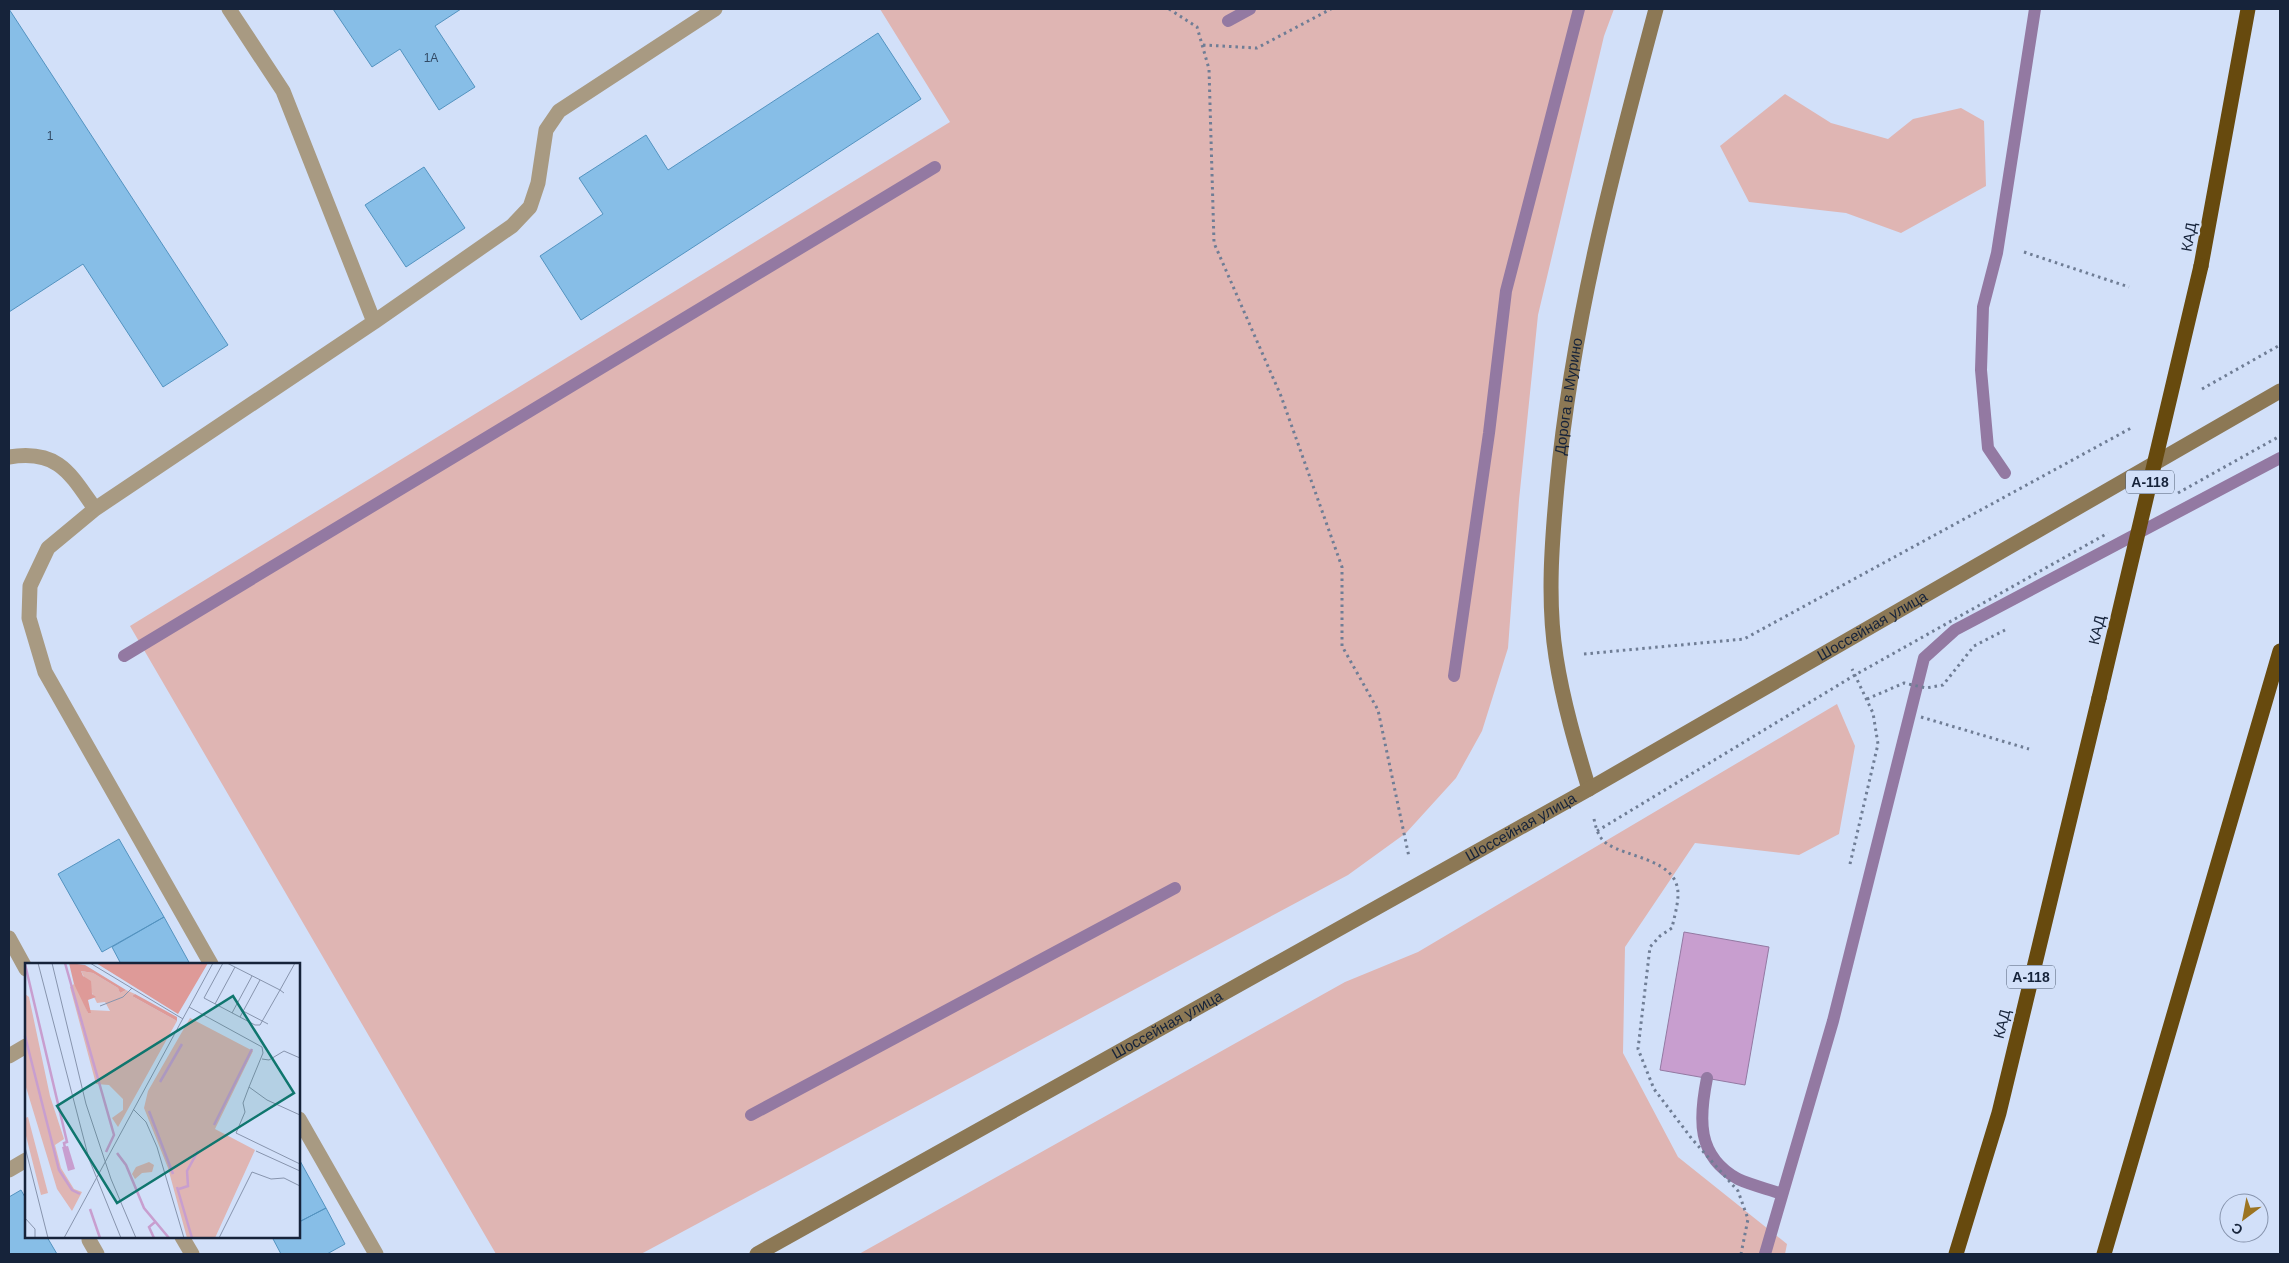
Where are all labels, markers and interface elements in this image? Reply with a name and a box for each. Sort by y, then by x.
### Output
house number: 1А [424,51,438,65]
house number: 1 [47,129,54,143]
street label: КАД [2178,221,2199,253]
street label: Дорога в Мурино [1551,336,1585,456]
road number: А-118 [2126,471,2174,494]
street label: Шоссейная улица [1814,587,1931,664]
street label: КАД [2085,614,2108,646]
street label: Шоссейная улица [1462,789,1579,864]
inset map [25,963,300,1238]
road number: А-118 [2007,966,2055,989]
street label: Шоссейная улица [1109,986,1226,1062]
street label: КАД [1990,1008,2013,1040]
north arrow [2219,1193,2269,1243]
text: С [2229,1220,2246,1238]

